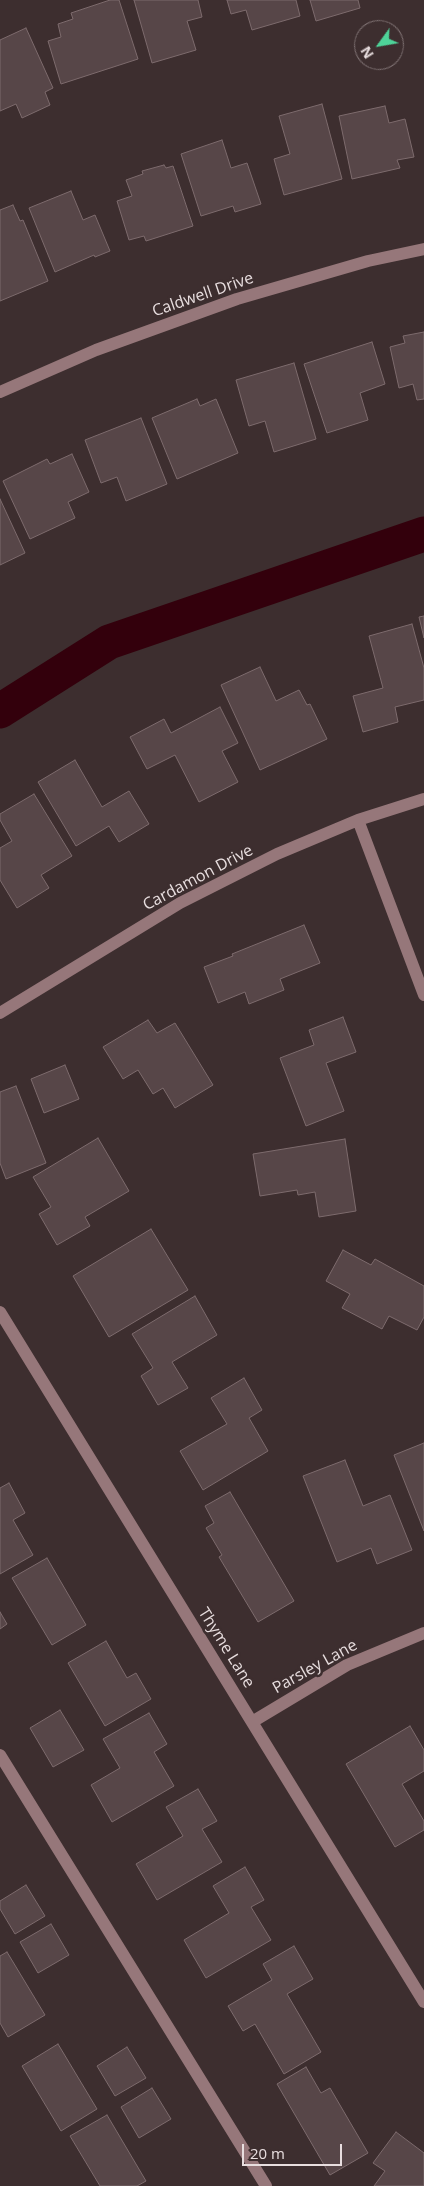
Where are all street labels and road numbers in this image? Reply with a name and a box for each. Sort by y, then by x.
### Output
street label: Caldwell Drive [150,269,256,321]
street label: Cardamon Drive [140,841,256,915]
street label: Thyme Lane [194,1604,258,1692]
street label: Parsley Lane [269,1636,361,1698]

